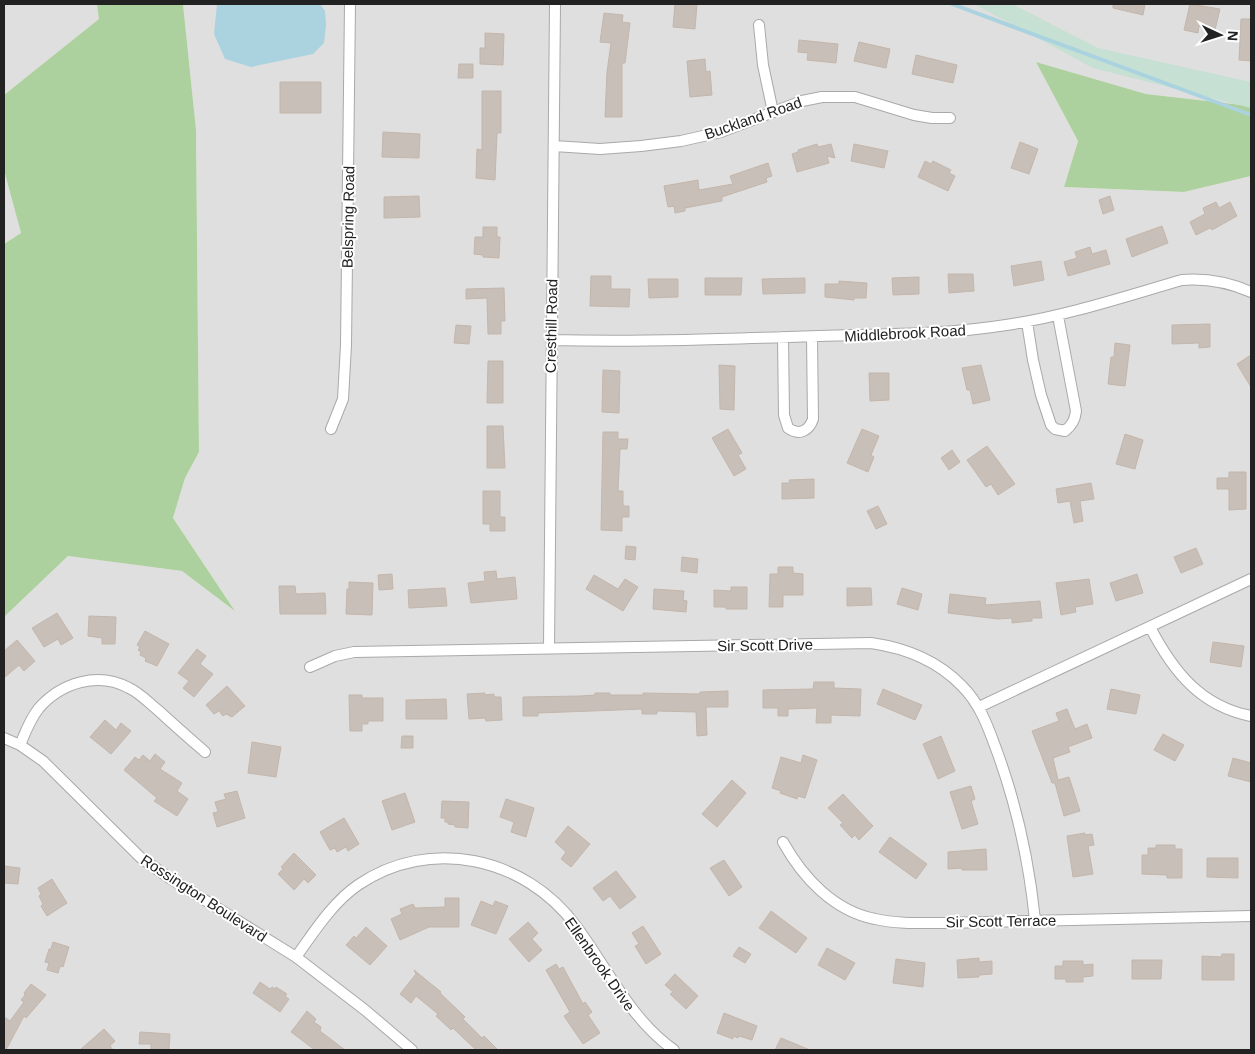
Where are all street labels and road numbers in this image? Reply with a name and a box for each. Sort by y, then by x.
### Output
street label: Buckland Road [702,93,804,143]
street label: Belspring Road [339,166,357,268]
street label: Cresthill Road [542,279,560,373]
street label: Middlebrook Road [844,321,966,345]
street label: Sir Scott Drive [717,636,813,654]
street label: Rossington Boulevard [138,851,270,945]
street label: Sir Scott Terrace [946,912,1056,930]
street label: Ellenbrook Drive [561,914,639,1014]

